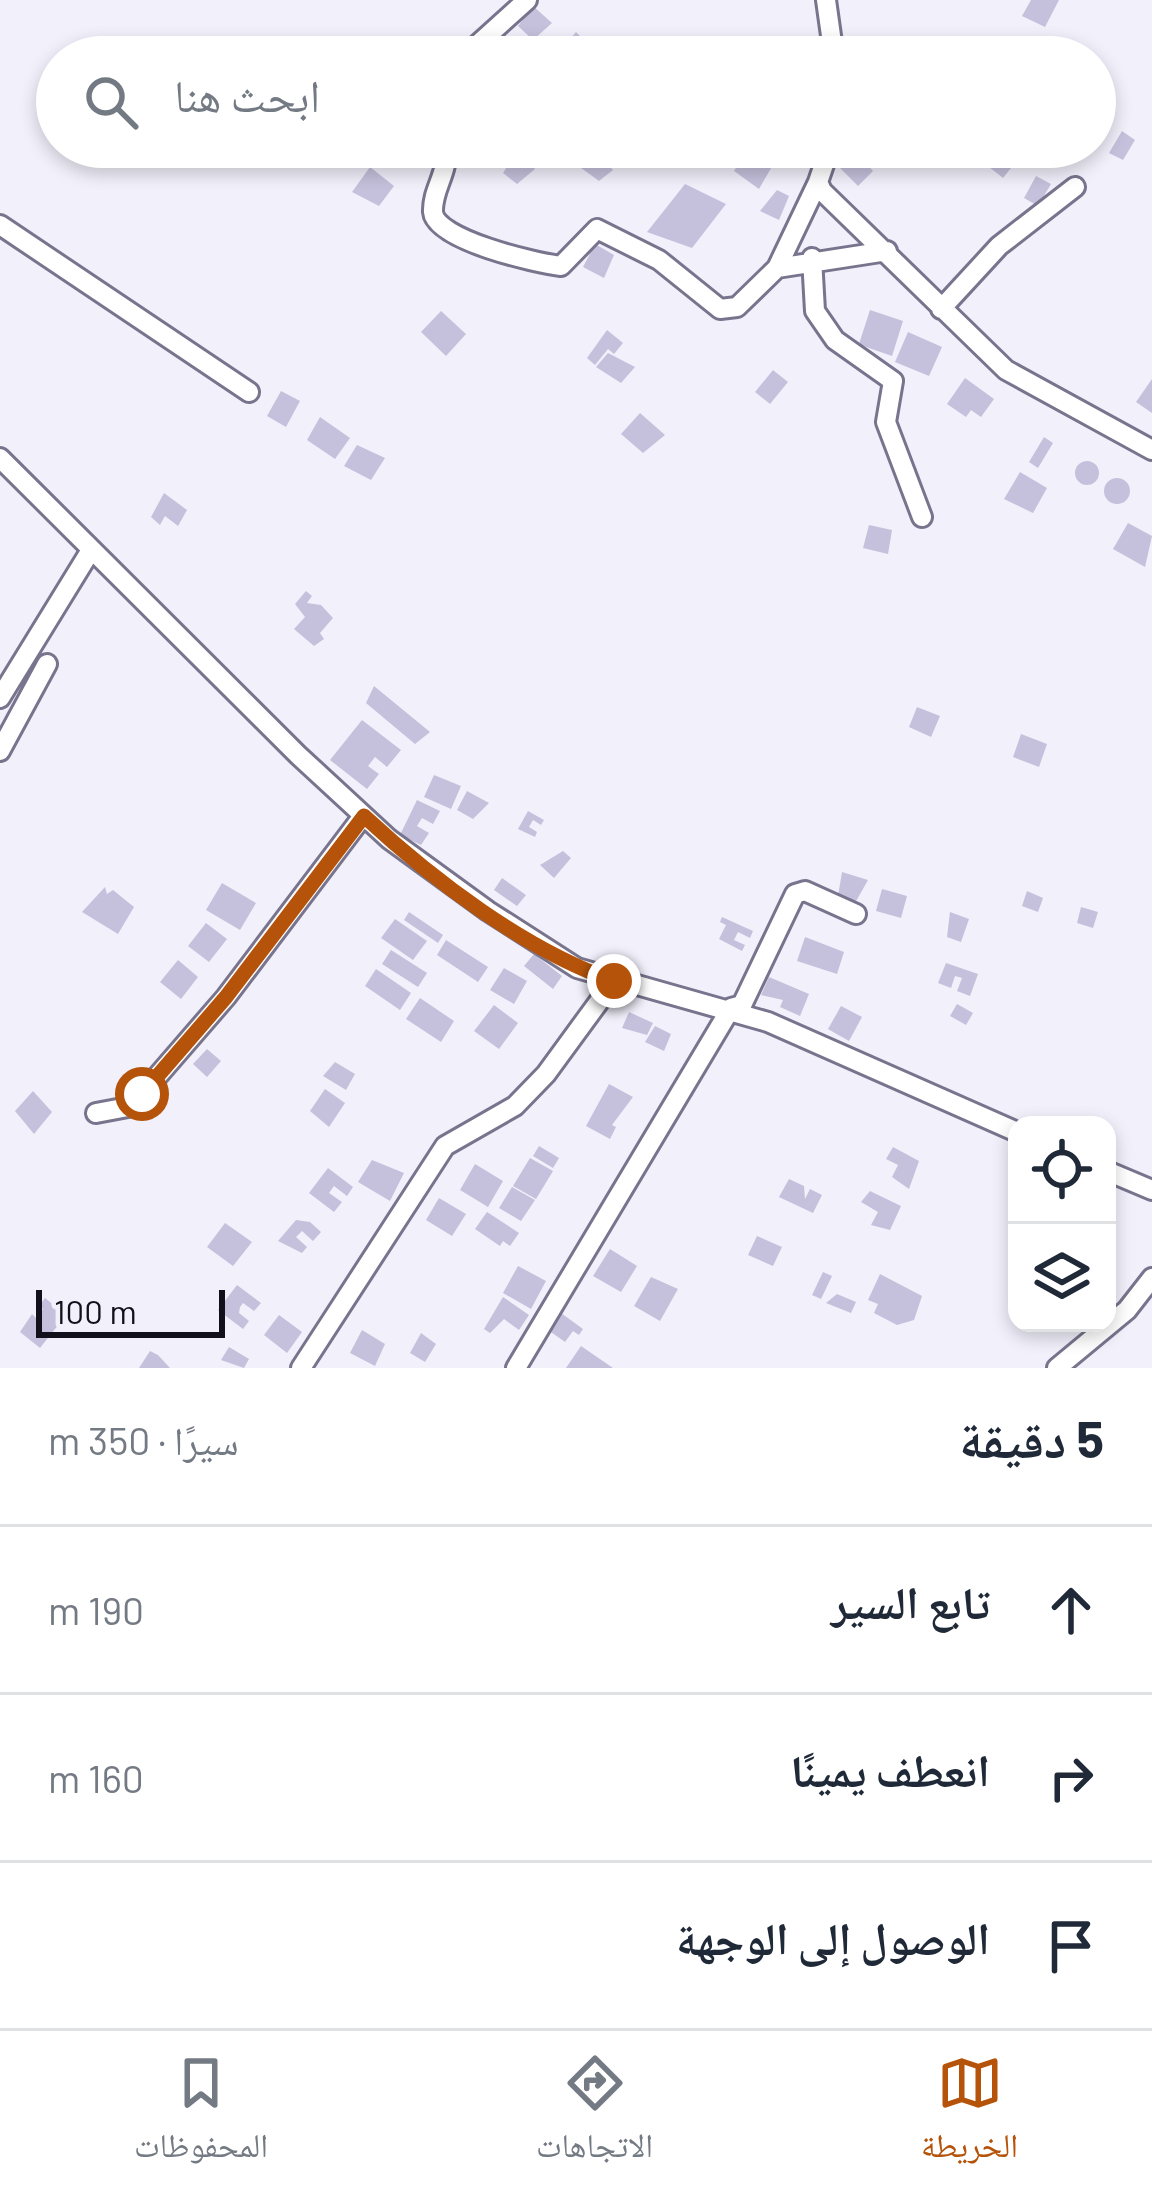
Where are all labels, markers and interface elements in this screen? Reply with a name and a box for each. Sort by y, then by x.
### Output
search box [36,36,1116,168]
text: ابحث هنا [174,67,320,121]
icon: search [78,69,144,135]
route end [587,954,641,1008]
route start [115,1067,169,1121]
map controls [1008,1116,1116,1332]
button: locate [1008,1116,1116,1224]
button: layers [1008,1224,1116,1332]
scale bar [36,1284,225,1337]
text: 100 m [54,1291,137,1331]
text: 5 دقيقة [959,1407,1104,1468]
text: سيرًا · 350 m [48,1416,239,1463]
text: تابع السير [831,1574,990,1628]
icon: ahead [1038,1577,1104,1643]
text: 190 m [48,1586,144,1633]
text: انعطف يمينًا [790,1742,990,1796]
icon: right [1038,1745,1104,1811]
text: 160 m [48,1754,144,1801]
text: الوصول إلى الوجهة [676,1910,990,1964]
icon: arrive [1038,1913,1104,1979]
tab: المحفوظات [134,2050,268,2178]
tab: الاتجاهات [536,2050,653,2178]
tab: الخريطة [921,2050,1018,2178]

